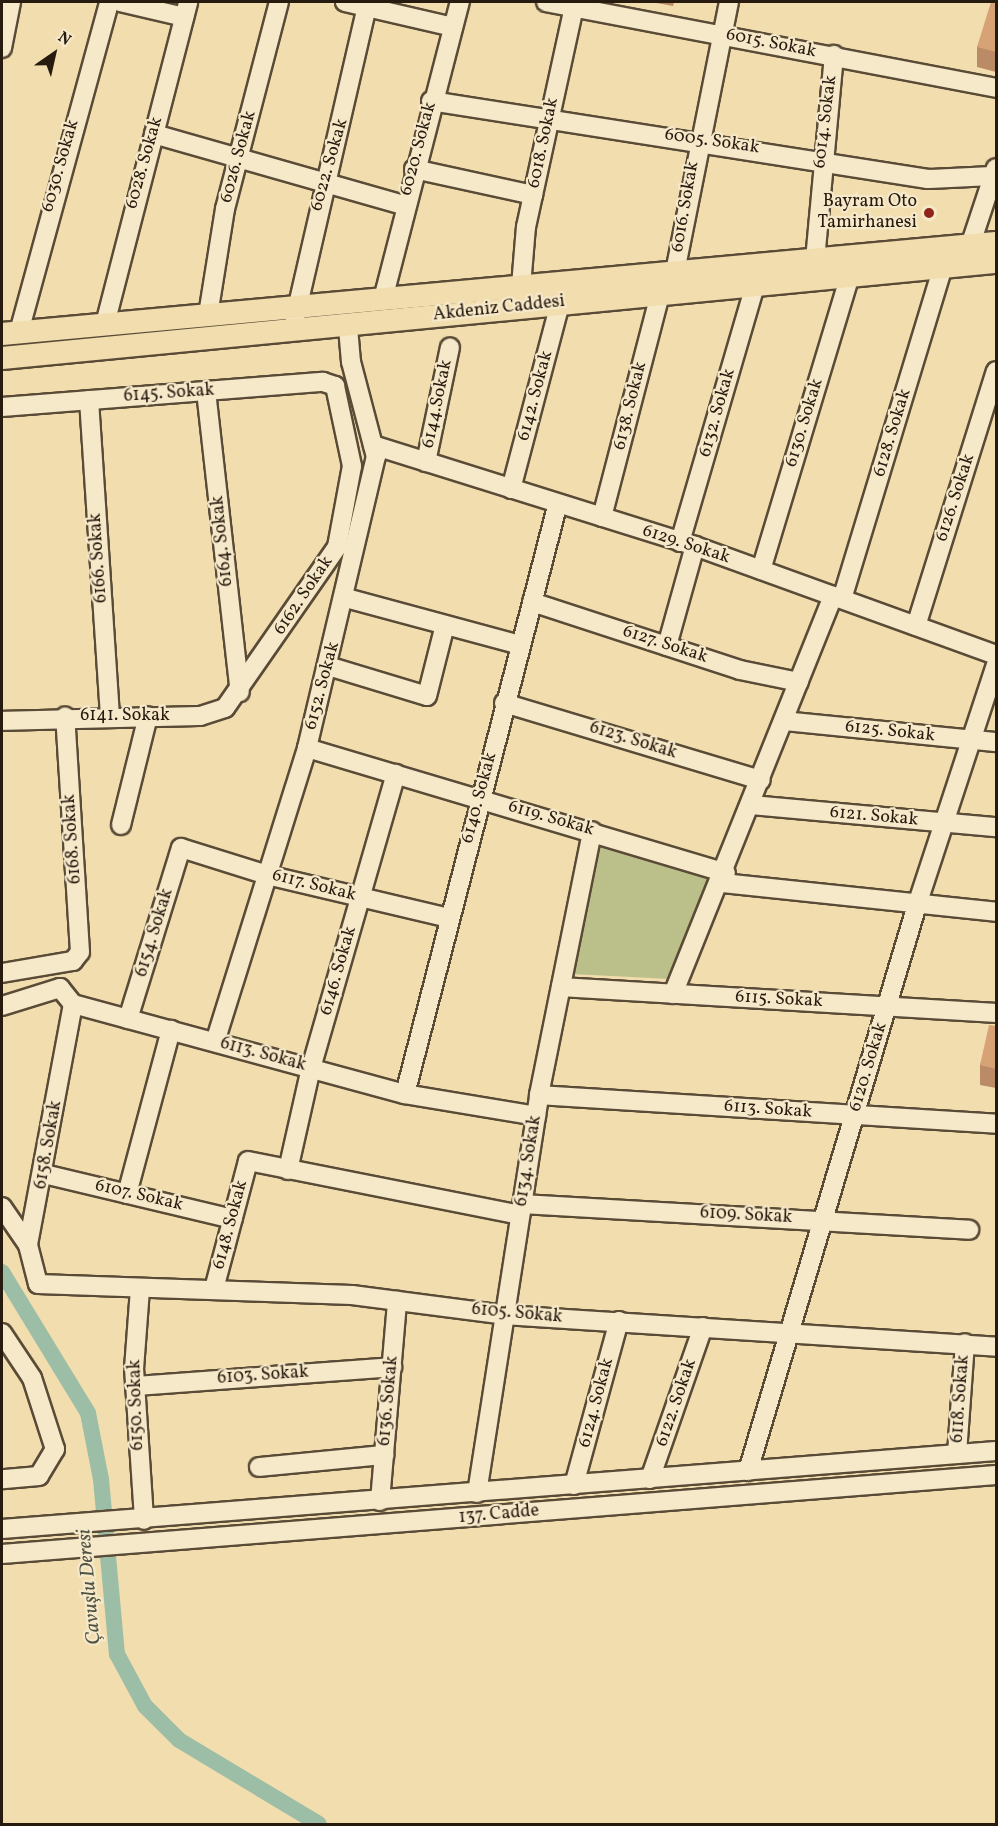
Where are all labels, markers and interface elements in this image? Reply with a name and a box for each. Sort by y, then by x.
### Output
north arrow [24,24,84,84]
street label: 6015. Sokak [724,25,818,63]
text: N [53,27,75,51]
street label: 6014. Sokak [810,74,842,170]
street label: 6018. Sokak [524,96,564,190]
street label: 6020. Sokak [396,100,442,198]
street label: 6026. Sokak [216,109,262,205]
street label: 6028. Sokak [122,115,168,211]
street label: 6022. Sokak [307,116,353,214]
street label: 6030. Sokak [38,117,84,215]
street label: 6005. Sokak [663,125,761,159]
street label: 6016. Sokak [667,160,705,254]
place label: Bayram Oto Tamirhanesi [818,192,917,234]
marker: Bayram Oto Tamirhanesi [922,206,936,220]
street label: Akdeniz Caddesi [432,291,566,327]
street label: 6142. Sokak [514,349,558,443]
street label: 6144.Sokak [418,358,458,450]
street label: 6138. Sokak [610,360,652,452]
street label: 6132. Sokak [695,366,741,460]
street label: 6130. Sokak [781,376,829,470]
street label: 6145. Sokak [123,380,215,408]
street label: 6128. Sokak [869,386,917,480]
street label: 6126. Sokak [932,452,980,544]
street label: 6164. Sokak [207,495,239,587]
street label: 6166. Sokak [85,512,113,604]
street label: 6129. Sokak [640,521,732,569]
street label: 6162. Sokak [270,552,338,640]
street label: 6127. Sokak [620,621,710,669]
street label: 6152. Sokak [301,640,345,732]
street label: 6141. Sokak [80,705,170,727]
street label: 6123. Sokak [587,717,679,765]
street label: 6125. Sokak [844,717,936,747]
street label: 6140. Sokak [458,750,502,846]
street label: 6168. Sokak [59,793,87,885]
street label: 6119. Sokak [506,796,596,842]
street label: 6121. Sokak [829,802,919,832]
street label: 6117. Sokak [270,865,358,907]
street label: 6154. Sokak [131,886,179,980]
street label: 6146. Sokak [316,924,362,1018]
street label: 6115. Sokak [735,987,823,1013]
street label: 6120. Sokak [845,1020,893,1114]
street label: 6113. Sokak [218,1033,308,1077]
street label: 6113. Sokak [723,1096,813,1124]
street label: 6158. Sokak [31,1099,67,1191]
street label: 6134. Sokak [511,1114,547,1208]
street label: 6107. Sokak [93,1175,185,1217]
street label: 6148. Sokak [209,1178,253,1272]
street label: 6109. Sokak [699,1203,793,1229]
street label: 6105. Sokak [471,1299,563,1329]
street label: 6118. Sokak [947,1354,975,1444]
street label: 6136. Sokak [374,1355,404,1447]
street label: 6124. Sokak [575,1356,619,1450]
street label: 6122. Sokak [652,1356,702,1450]
street label: 6150. Sokak [125,1359,149,1451]
street label: 6103. Sokak [217,1362,309,1390]
street label: 137. Cadde [458,1501,540,1529]
water label: Çavuşlu Deresi [73,1528,107,1646]

